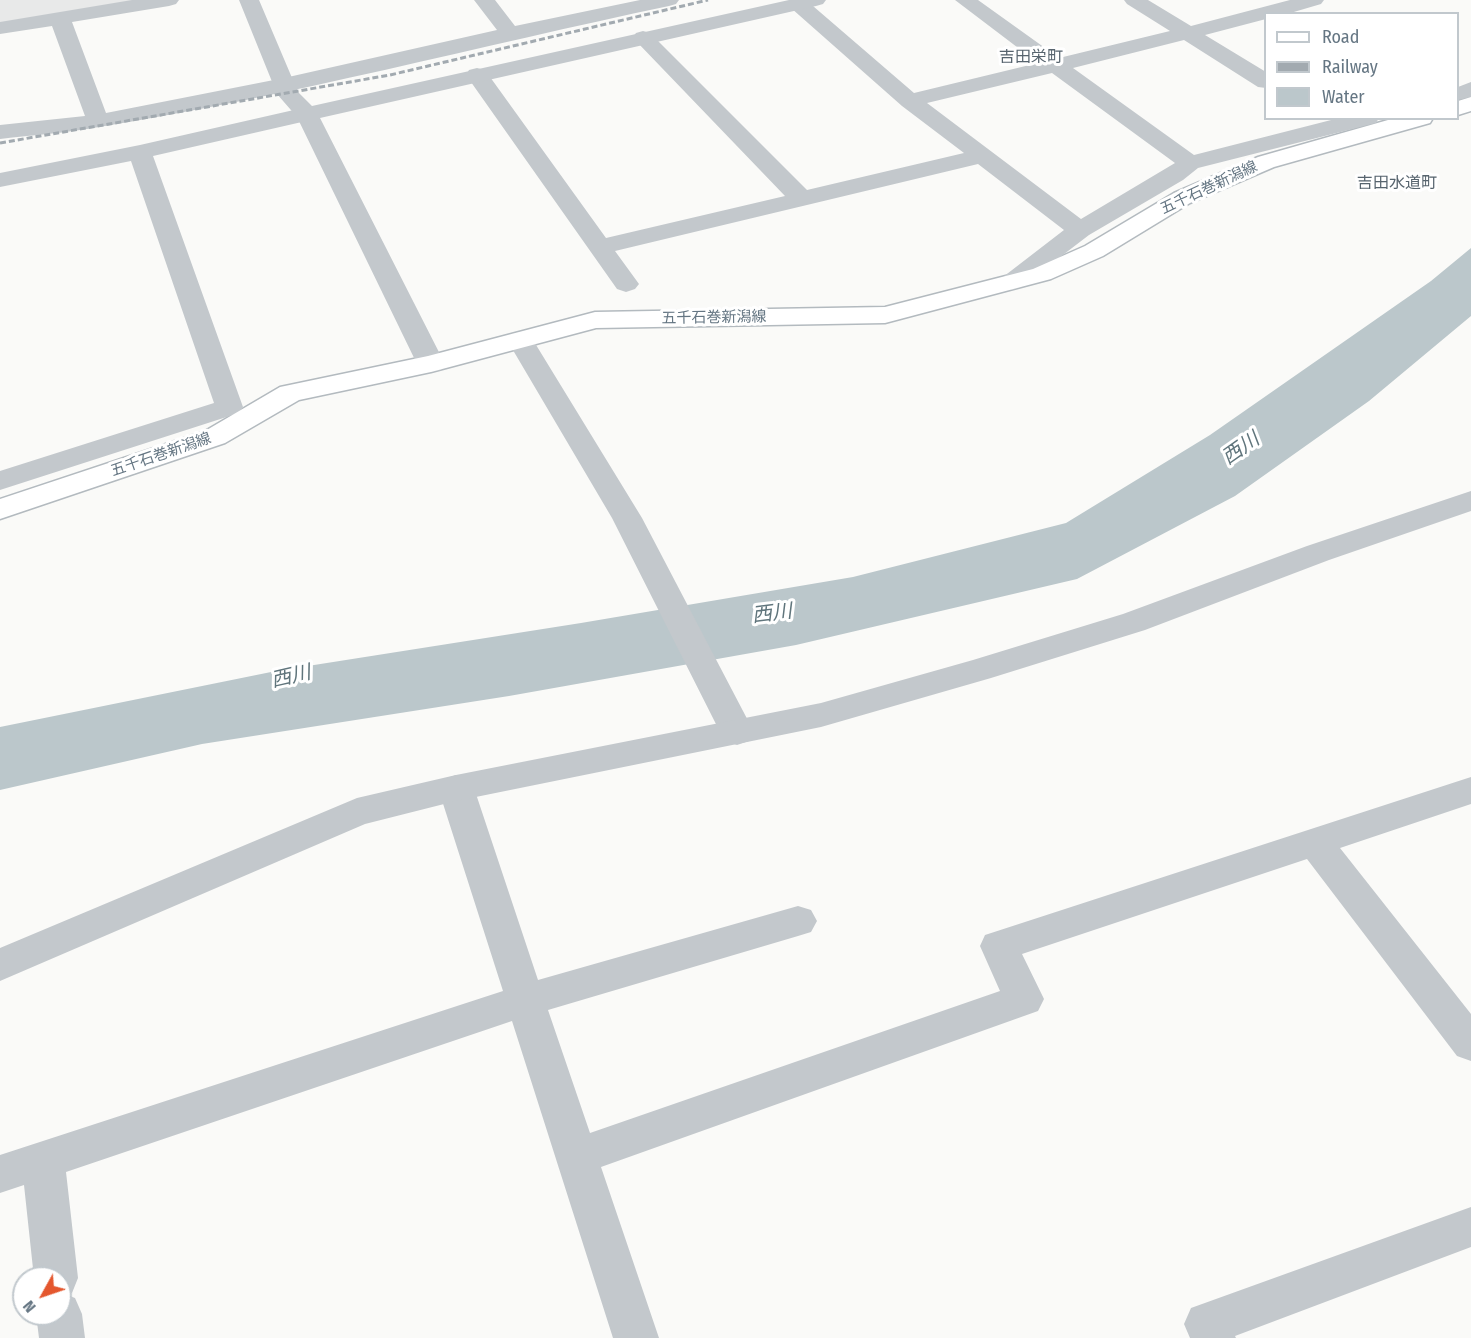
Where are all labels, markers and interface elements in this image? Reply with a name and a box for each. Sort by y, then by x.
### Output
legend [1264,12,1459,120]
text: Road [1322,26,1359,48]
district label: 吉田栄町 [999,48,1063,68]
text: Railway [1322,56,1378,78]
text: Water [1322,86,1365,108]
street label: 五千石巻新潟線 [1158,158,1260,218]
district label: 吉田水道町 [1357,174,1437,194]
street label: 五千石巻新潟線 [661,308,767,328]
water label: 西川 [1218,428,1264,470]
street label: 五千石巻新潟線 [108,429,214,481]
water label: 西川 [751,600,793,628]
water label: 西川 [269,661,313,693]
north arrow [12,1266,72,1326]
text: N [19,1297,40,1316]

